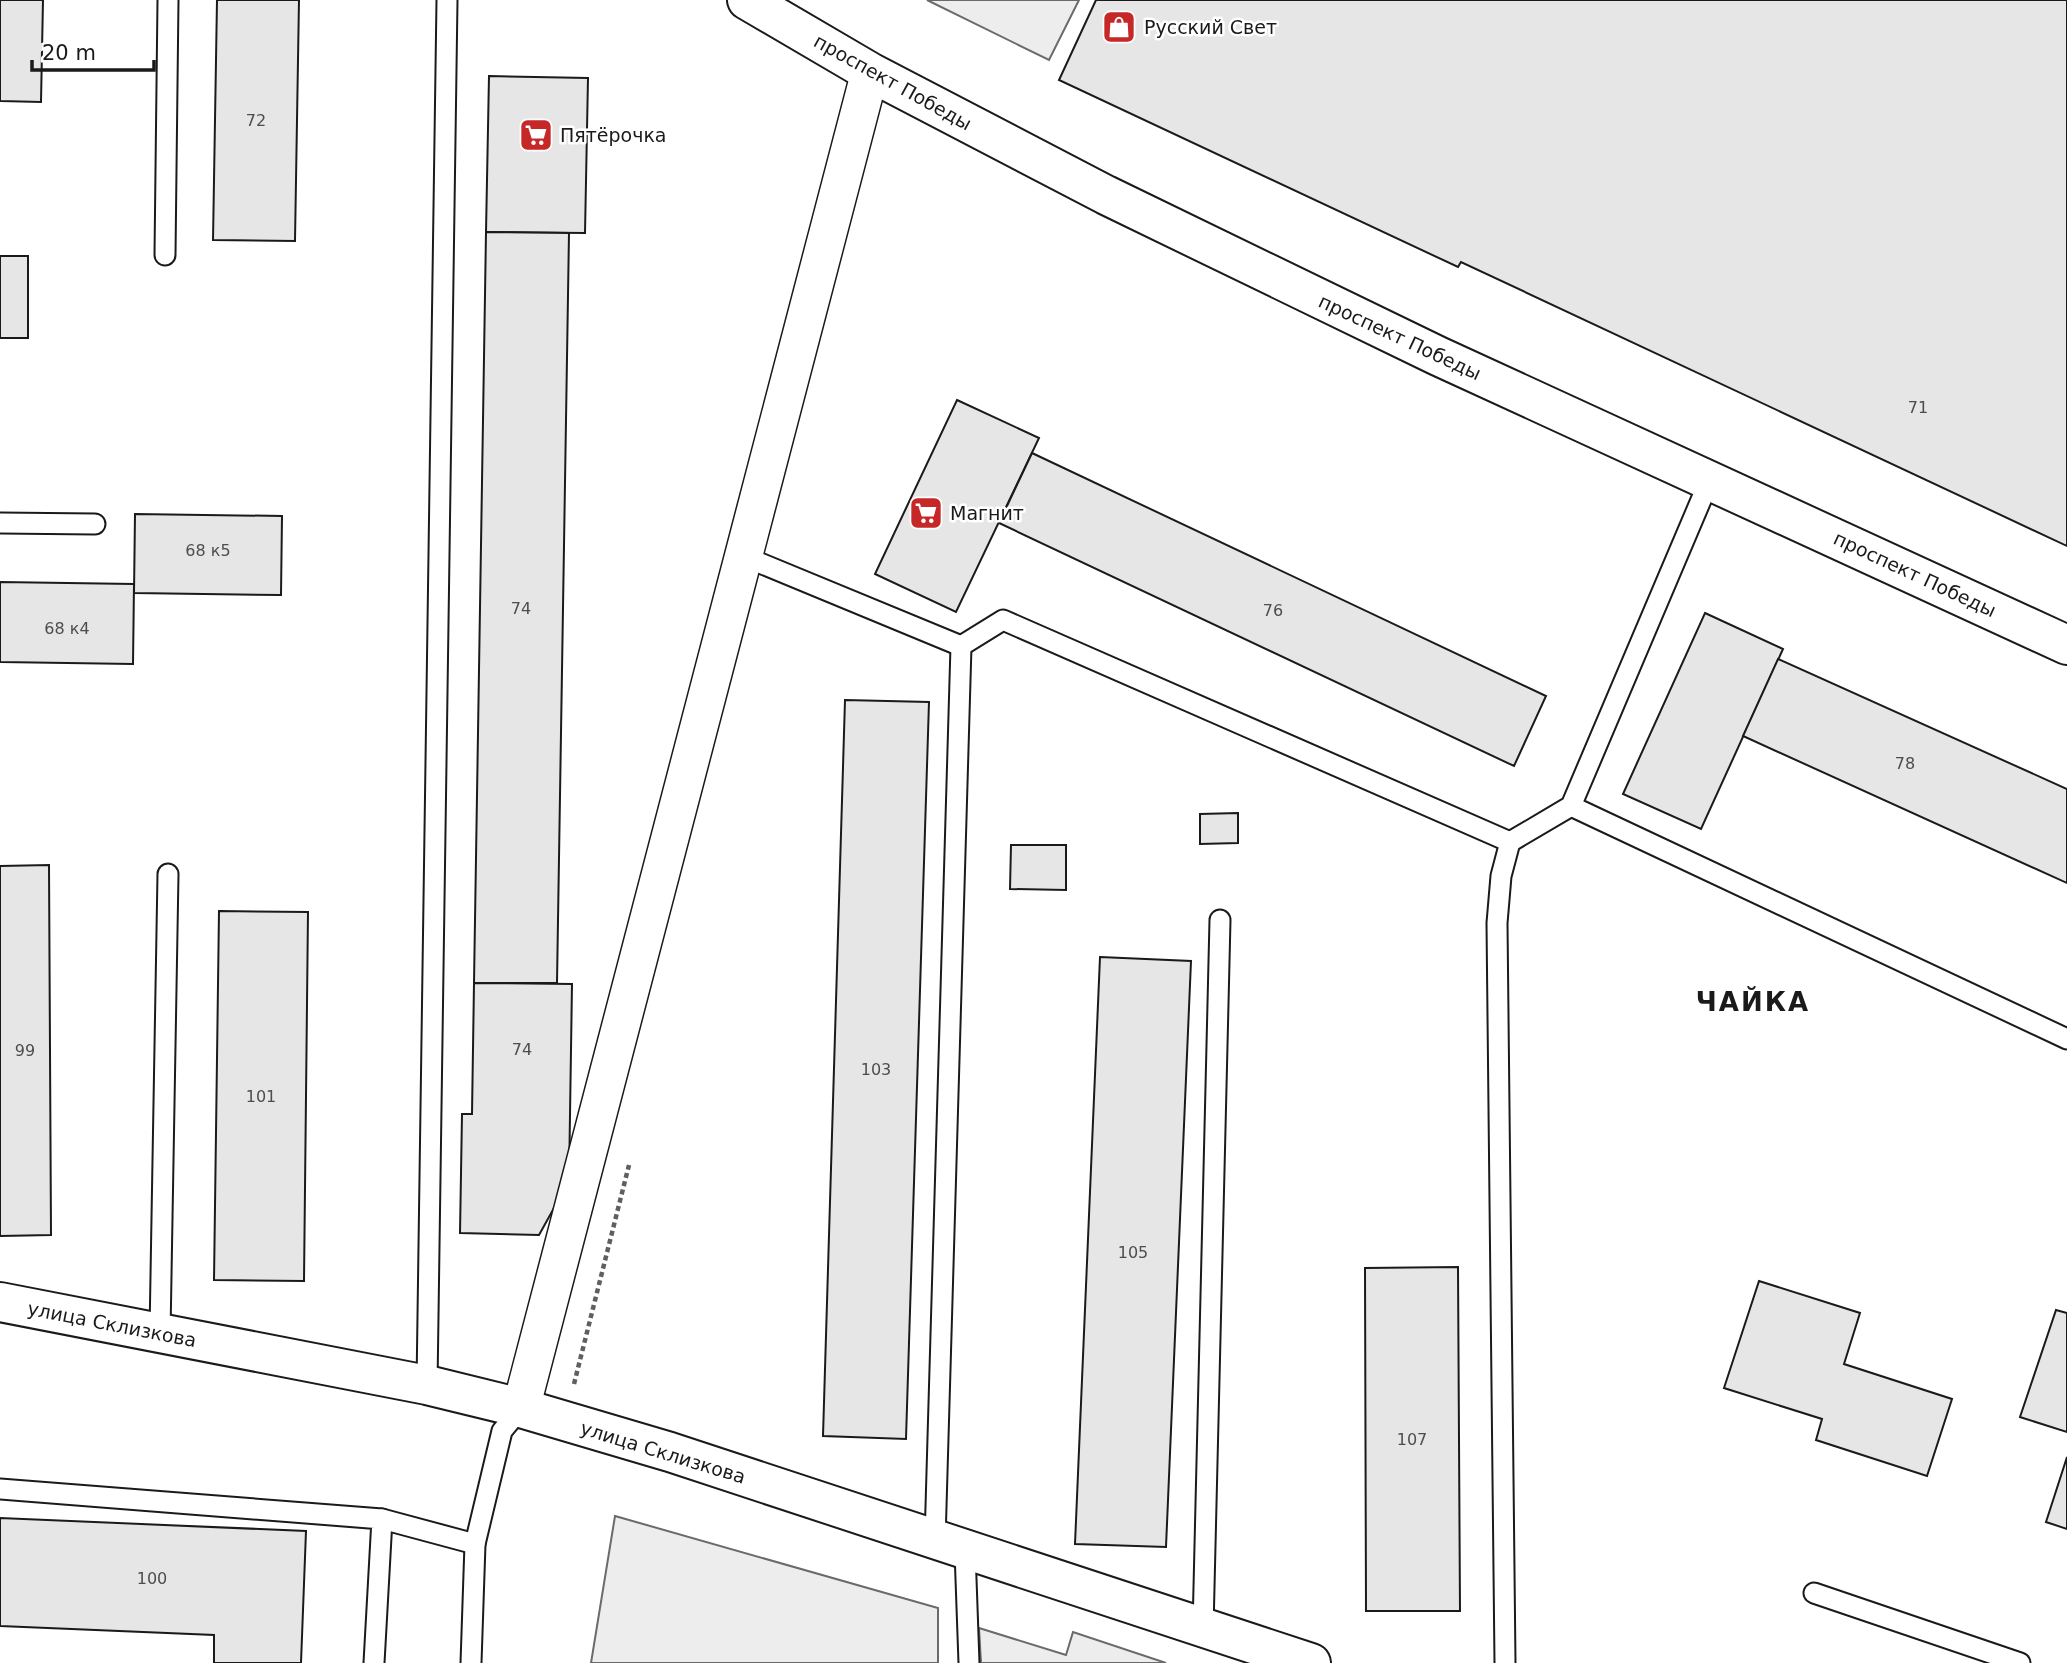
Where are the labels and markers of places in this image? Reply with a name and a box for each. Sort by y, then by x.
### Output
shop icon: Русский Свет [1100,8,1138,46]
place label: Русский Свет [1144,16,1277,38]
supermarket icon: Пятёрочка [517,116,555,154]
place label: Пятёрочка [560,124,667,146]
supermarket icon: Магнит [907,494,945,532]
place label: Магнит [950,502,1024,524]

